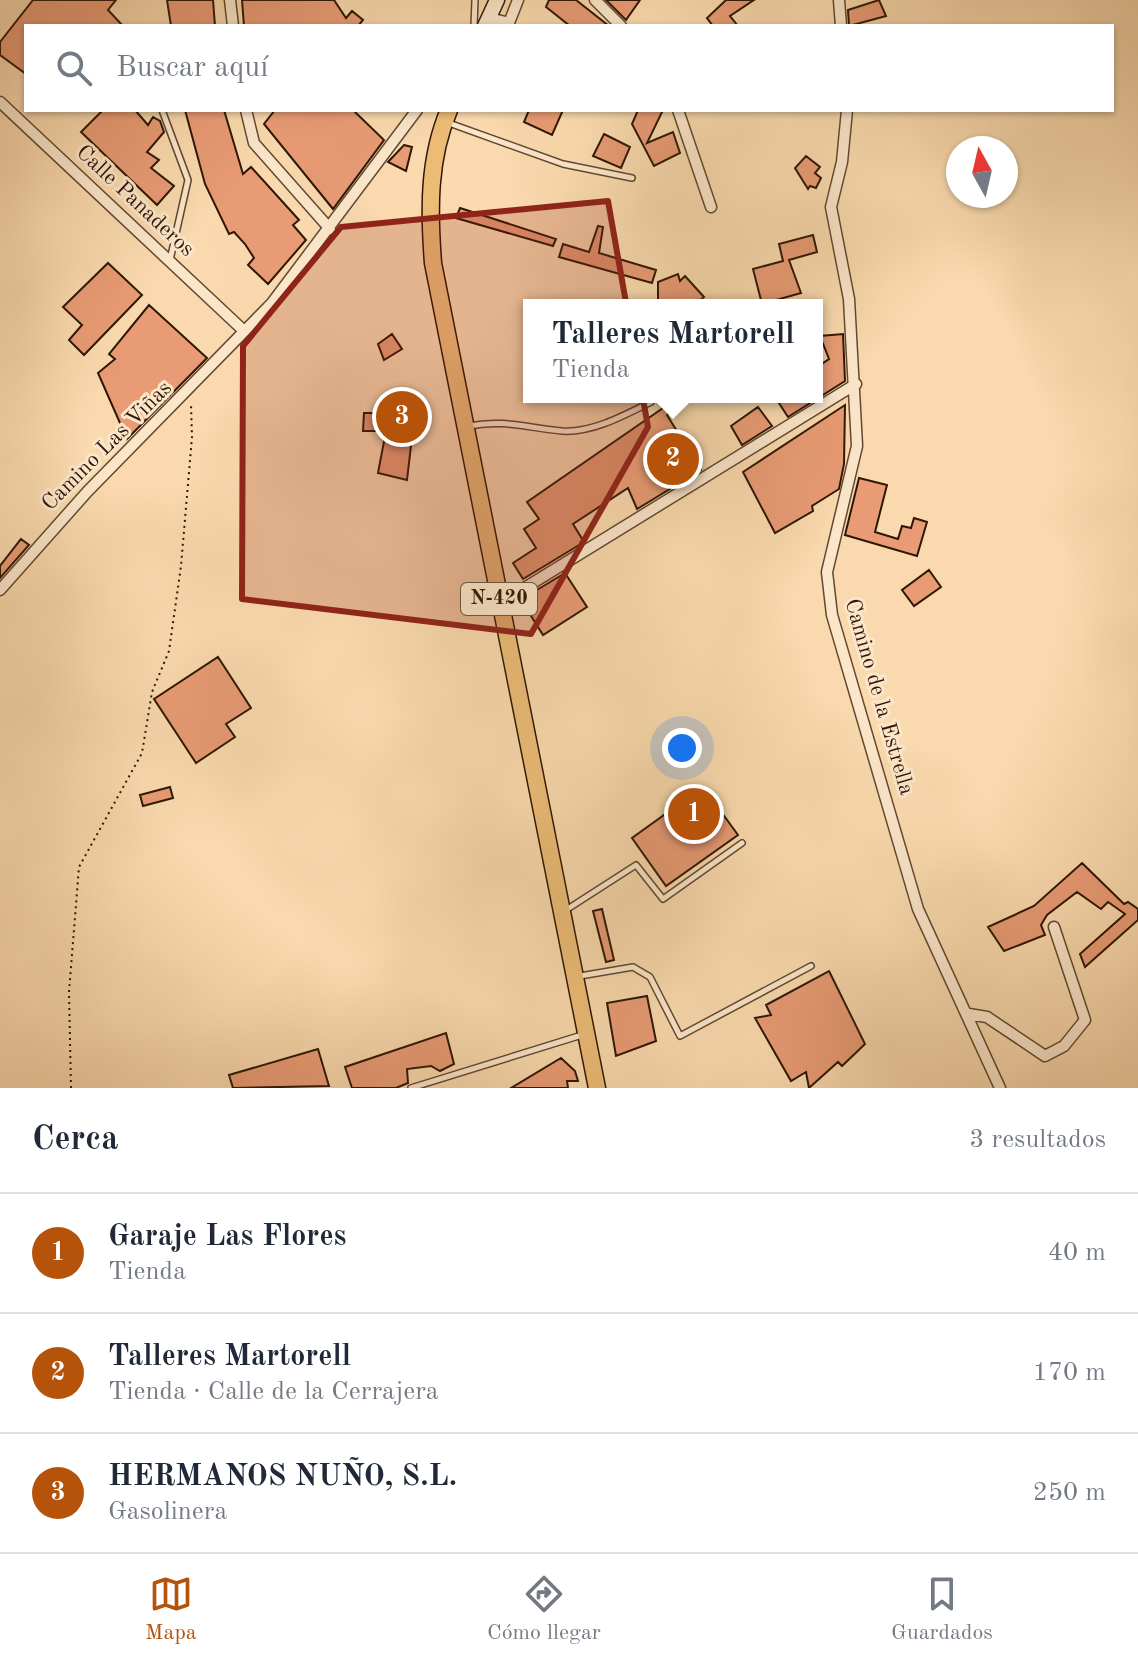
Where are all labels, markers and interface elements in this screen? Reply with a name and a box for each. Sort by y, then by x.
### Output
search box [24,24,1114,112]
icon: search [52,46,96,90]
text: Buscar aquí [116,53,268,83]
north arrow [946,136,1018,208]
street label: Calle Panaderos [72,141,198,261]
popup [523,299,823,403]
text: Talleres Martorell [552,320,794,350]
text: Tienda [552,357,630,383]
street label: Camino Las Viñas [38,377,176,515]
pin: 3 [376,387,428,447]
pin: 2 [647,429,699,489]
road number: N-420 [461,583,537,615]
street label: Camino de la Estrella [840,596,918,798]
your location [662,728,702,768]
pin: 1 [668,784,720,844]
text: Cerca [32,1123,118,1157]
text: 3 resultados [969,1127,1106,1153]
text: Garaje Las Flores [108,1222,346,1252]
text: 1 [50,1240,66,1266]
text: 40 m [1048,1240,1106,1266]
text: Tienda [108,1259,186,1285]
text: Talleres Martorell [108,1342,351,1372]
text: 2 [50,1360,66,1386]
text: 170 m [1033,1360,1106,1386]
text: Tienda · Calle de la Cerrajera [108,1379,439,1405]
text: HERMANOS NUÑO, S.L. [108,1462,457,1492]
text: 3 [50,1480,66,1506]
text: 250 m [1033,1480,1106,1506]
text: Gasolinera [108,1499,227,1525]
tab: Mapa [145,1572,197,1647]
tab: Cómo llegar [487,1572,601,1647]
tab: Guardados [891,1572,993,1647]

